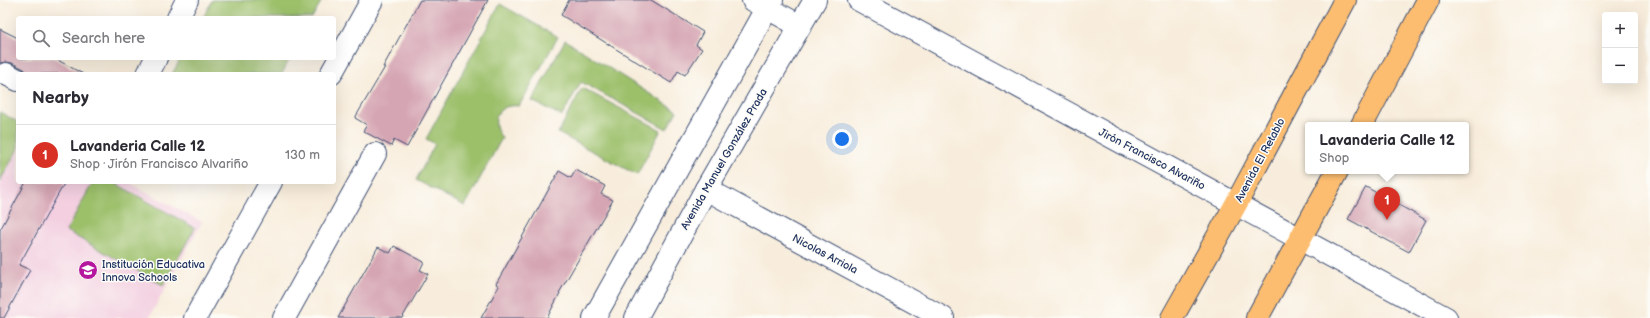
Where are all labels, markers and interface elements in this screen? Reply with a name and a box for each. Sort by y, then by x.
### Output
map controls [1602,12,1638,84]
button: + [1602,12,1638,48]
search box [16,16,336,60]
icon: search [30,27,52,49]
text: Search here [62,29,145,48]
button: − [1602,48,1638,84]
street label: Avenida Manuel González Prada [678,86,770,232]
text: Nearby [32,88,89,108]
street label: Avenida El Retablo [1232,116,1288,204]
popup [1305,122,1469,174]
street label: Jirón Francisco Alvariño [1096,125,1208,193]
your location [832,129,852,149]
text: Lavanderia Calle 12 [1319,131,1455,150]
text: Lavanderia Calle 12 [70,137,205,156]
text: 1 [42,147,48,163]
text: 130 m [285,147,320,163]
text: Shop [1319,150,1349,166]
text: Shop · Jirón Francisco Alvariño [70,156,248,172]
pin: 1 [1374,187,1400,220]
street label: Nicolas Arriola [790,231,860,277]
place label: Institución Educativa Innova Schools [102,258,205,284]
school or university icon: Institución Educativa Innova Schools [77,259,99,281]

